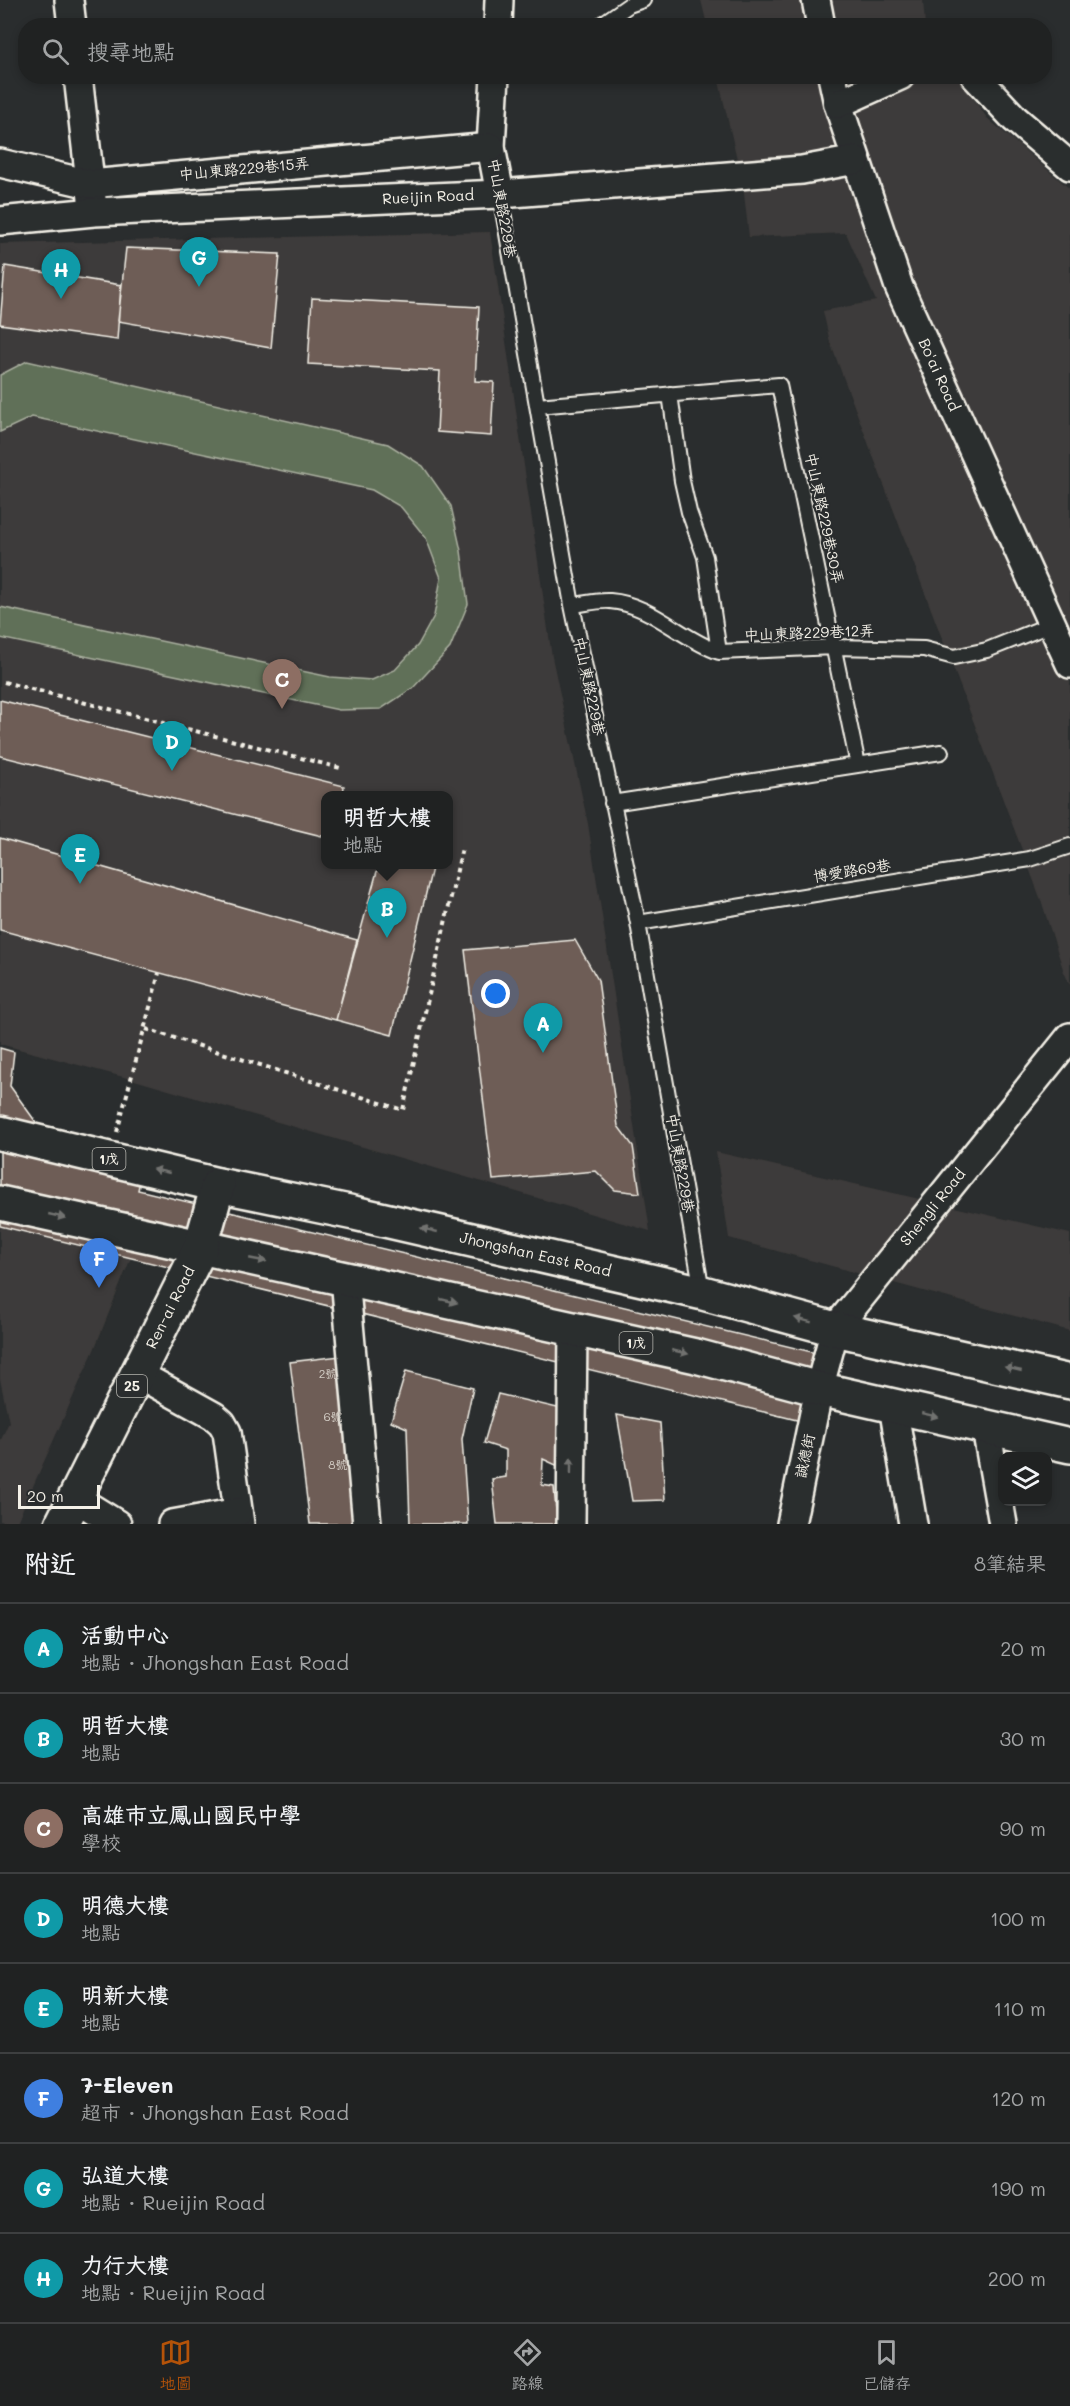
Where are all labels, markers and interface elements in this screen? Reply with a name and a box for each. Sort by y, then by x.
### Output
search box [18,18,1052,84]
icon: search [39,35,72,68]
text: 搜尋地點 [87,37,175,66]
street label: 中山東路229巷15弄 [178,152,310,184]
street label: 中山東路229巷 [484,157,522,259]
street label: Rueijin Road [382,184,475,208]
pin: G [180,238,218,287]
pin: H [42,250,80,299]
street label: Bo'ai Road [915,335,965,414]
street label: 中山東路229巷30弄 [801,450,849,585]
street label: 中山東路229巷12弄 [743,620,875,644]
street label: 中山東路229巷 [570,635,610,737]
pin: C [262,660,302,709]
pin: D [152,722,192,771]
popup [321,791,453,869]
text: 明哲大樓 [343,802,431,831]
text: 地點 [343,831,383,857]
pin: E [60,834,100,884]
street label: 博愛路69巷 [812,854,892,886]
pin: B [368,888,406,938]
your location [481,979,510,1008]
pin: A [524,1004,562,1053]
street label: 中山東路229巷 [662,1112,700,1214]
road number: 1戊 [92,1148,126,1170]
street label: Shengli Road [895,1164,969,1250]
one-way arrow [152,1166,171,1176]
one-way arrow [48,1212,67,1221]
one-way arrow [420,1225,439,1235]
street label: Jhongshan East Road [458,1227,613,1281]
pin: F [80,1238,118,1288]
one-way arrow [248,1256,267,1265]
street label: Ren-ai Road [141,1263,199,1352]
one-way arrow [439,1296,458,1306]
one-way arrow [793,1315,811,1324]
road number: 1戊 [620,1332,652,1354]
one-way arrow [671,1348,689,1358]
one-way arrow [1004,1364,1022,1374]
house number: 2號 [319,1365,337,1381]
road number: 25 [117,1375,147,1397]
house number: 6號 [323,1408,343,1424]
one-way arrow [921,1410,939,1420]
street label: 誠德街 [790,1432,818,1480]
map controls [998,1452,1052,1506]
button: layers [998,1452,1052,1506]
house number: 8號 [328,1456,348,1472]
one-way arrow [566,1456,576,1475]
scale bar [18,1482,100,1510]
text: 20 m [27,1485,64,1506]
text: 附近 [24,1546,76,1580]
text: 8筆結果 [974,1550,1046,1576]
text: 活動中心 [81,1620,169,1649]
text: A [37,1635,50,1661]
text: 20 m [1000,1635,1046,1661]
text: 地點 · Jhongshan East Road [81,1649,349,1675]
text: 明哲大樓 [81,1710,169,1739]
text: B [37,1725,50,1751]
text: 30 m [1000,1725,1046,1751]
text: 地點 [81,1739,121,1765]
text: 高雄市立鳳山國民中學 [81,1800,301,1829]
text: C [36,1815,51,1841]
text: 90 m [1000,1815,1046,1841]
text: 學校 [81,1829,121,1855]
text: 明德大樓 [81,1890,169,1919]
text: D [36,1905,51,1931]
text: 100 m [990,1905,1046,1931]
text: 地點 [81,1919,121,1945]
text: 明新大樓 [81,1980,169,2009]
text: E [37,1995,50,2021]
text: 110 m [993,1995,1046,2021]
text: 地點 [81,2009,121,2035]
text: 7-Eleven [81,2070,173,2099]
text: F [37,2085,50,2111]
text: 120 m [991,2085,1046,2111]
text: 超市 · Jhongshan East Road [81,2099,349,2125]
text: 弘道大樓 [81,2160,169,2189]
text: G [36,2175,51,2201]
text: 190 m [991,2175,1046,2201]
text: 地點 · Rueijin Road [81,2189,265,2215]
text: 力行大樓 [81,2250,169,2279]
text: H [35,2265,52,2291]
text: 200 m [988,2265,1046,2291]
text: 地點 · Rueijin Road [81,2279,265,2305]
tab: 地圖 [159,2336,192,2394]
tab: 路線 [511,2336,544,2394]
tab: 已儲存 [863,2336,911,2394]

